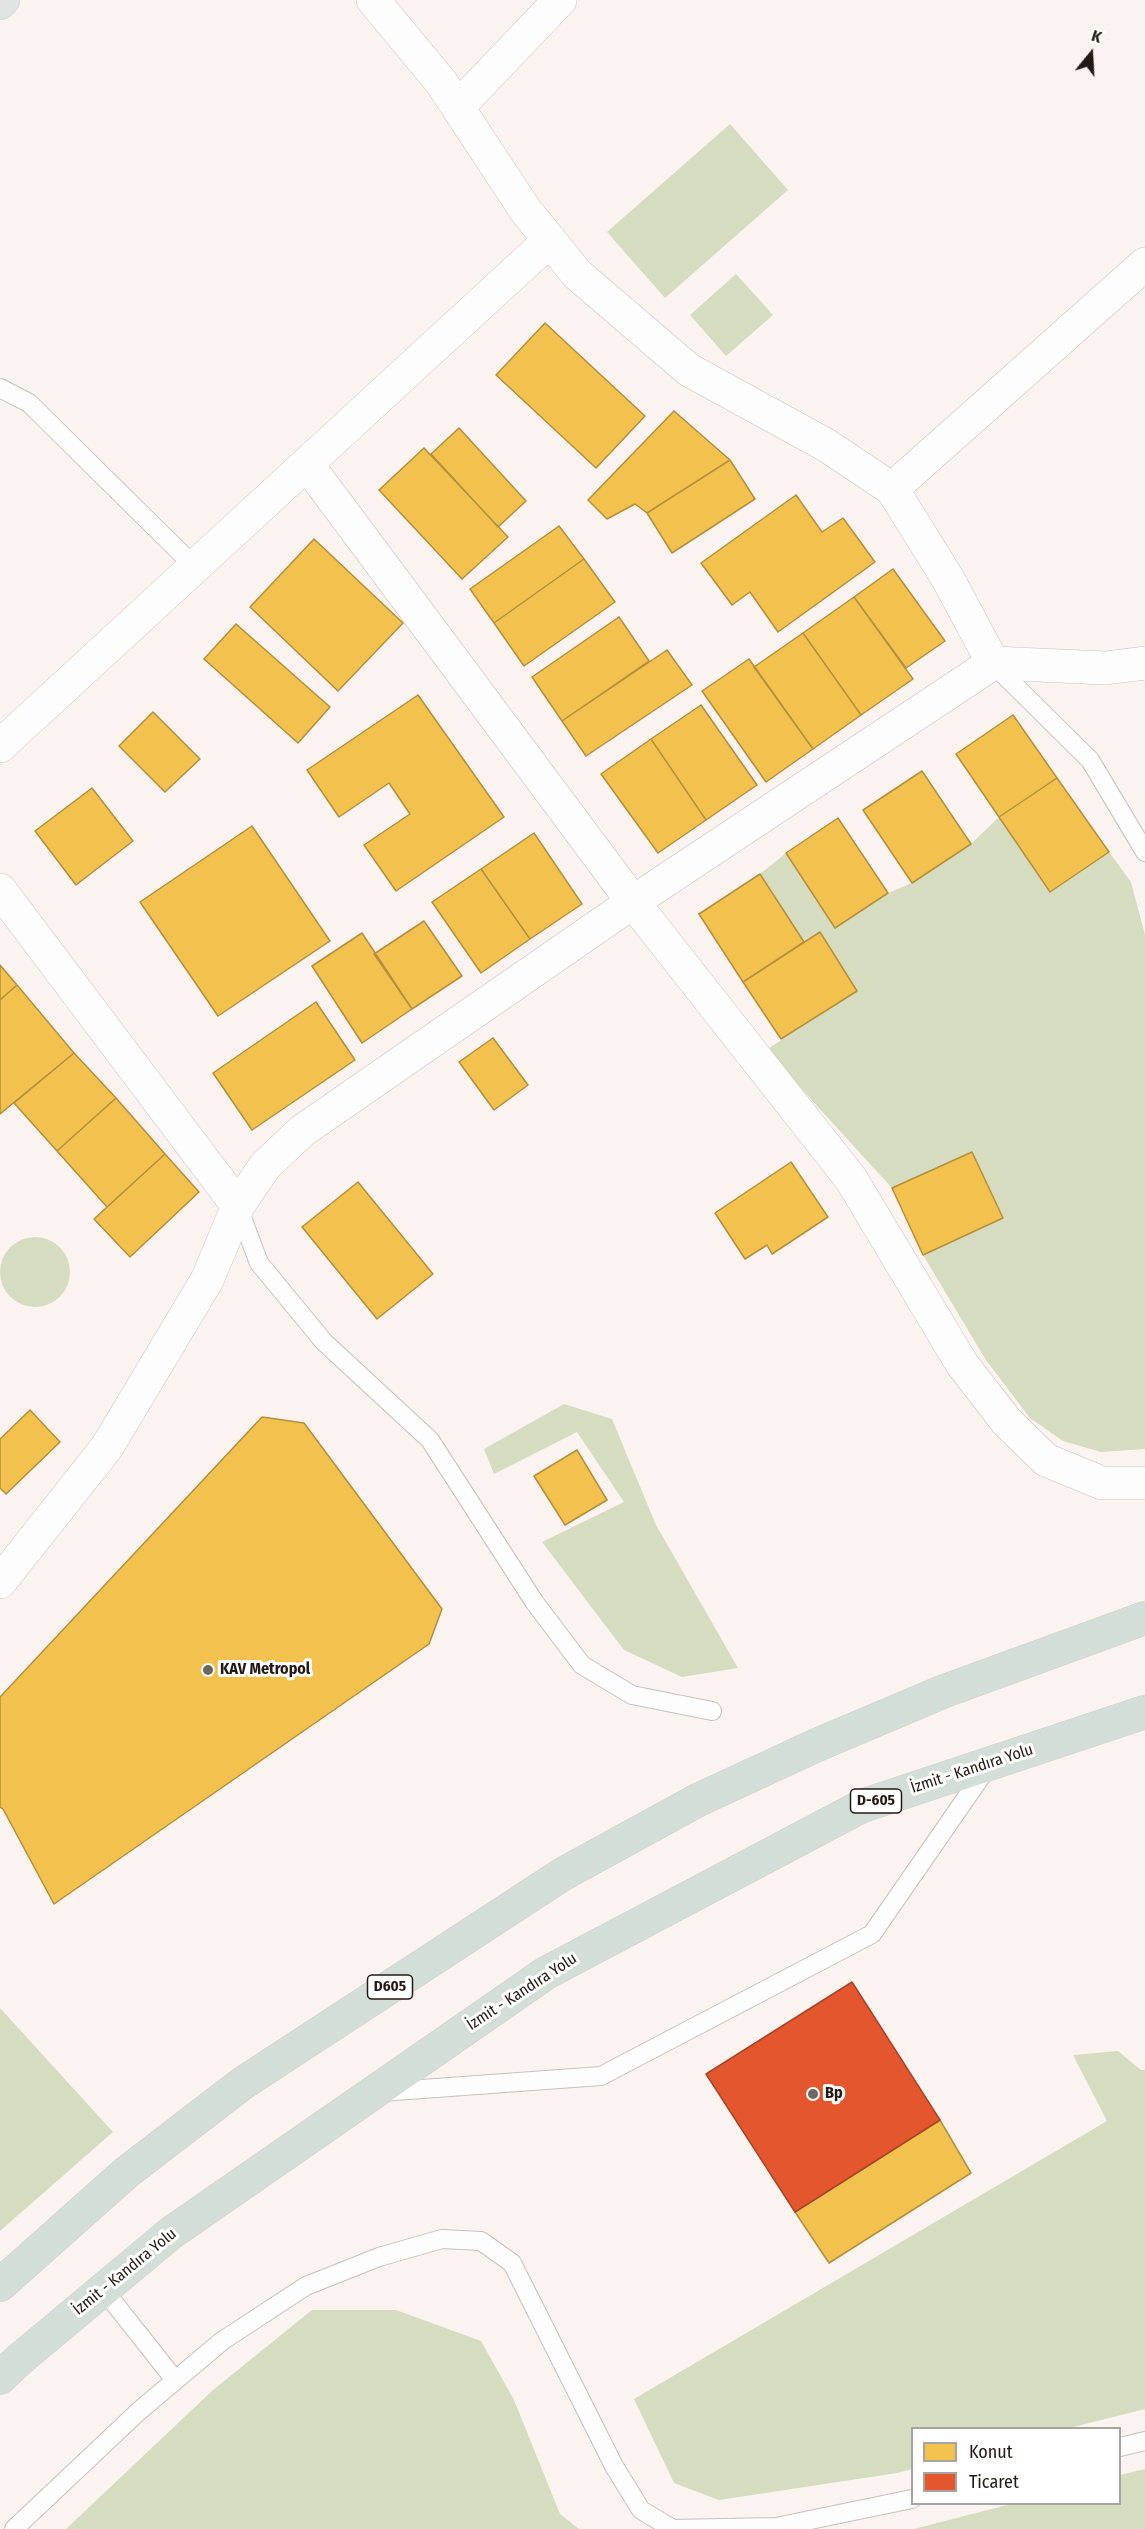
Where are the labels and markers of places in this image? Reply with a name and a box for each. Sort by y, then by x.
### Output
place label: KAV Metropol [220,1660,310,1680]
marker: KAV Metropol [201,1663,215,1677]
place label: Bp [825,2084,843,2104]
marker: Bp [806,2087,820,2101]

